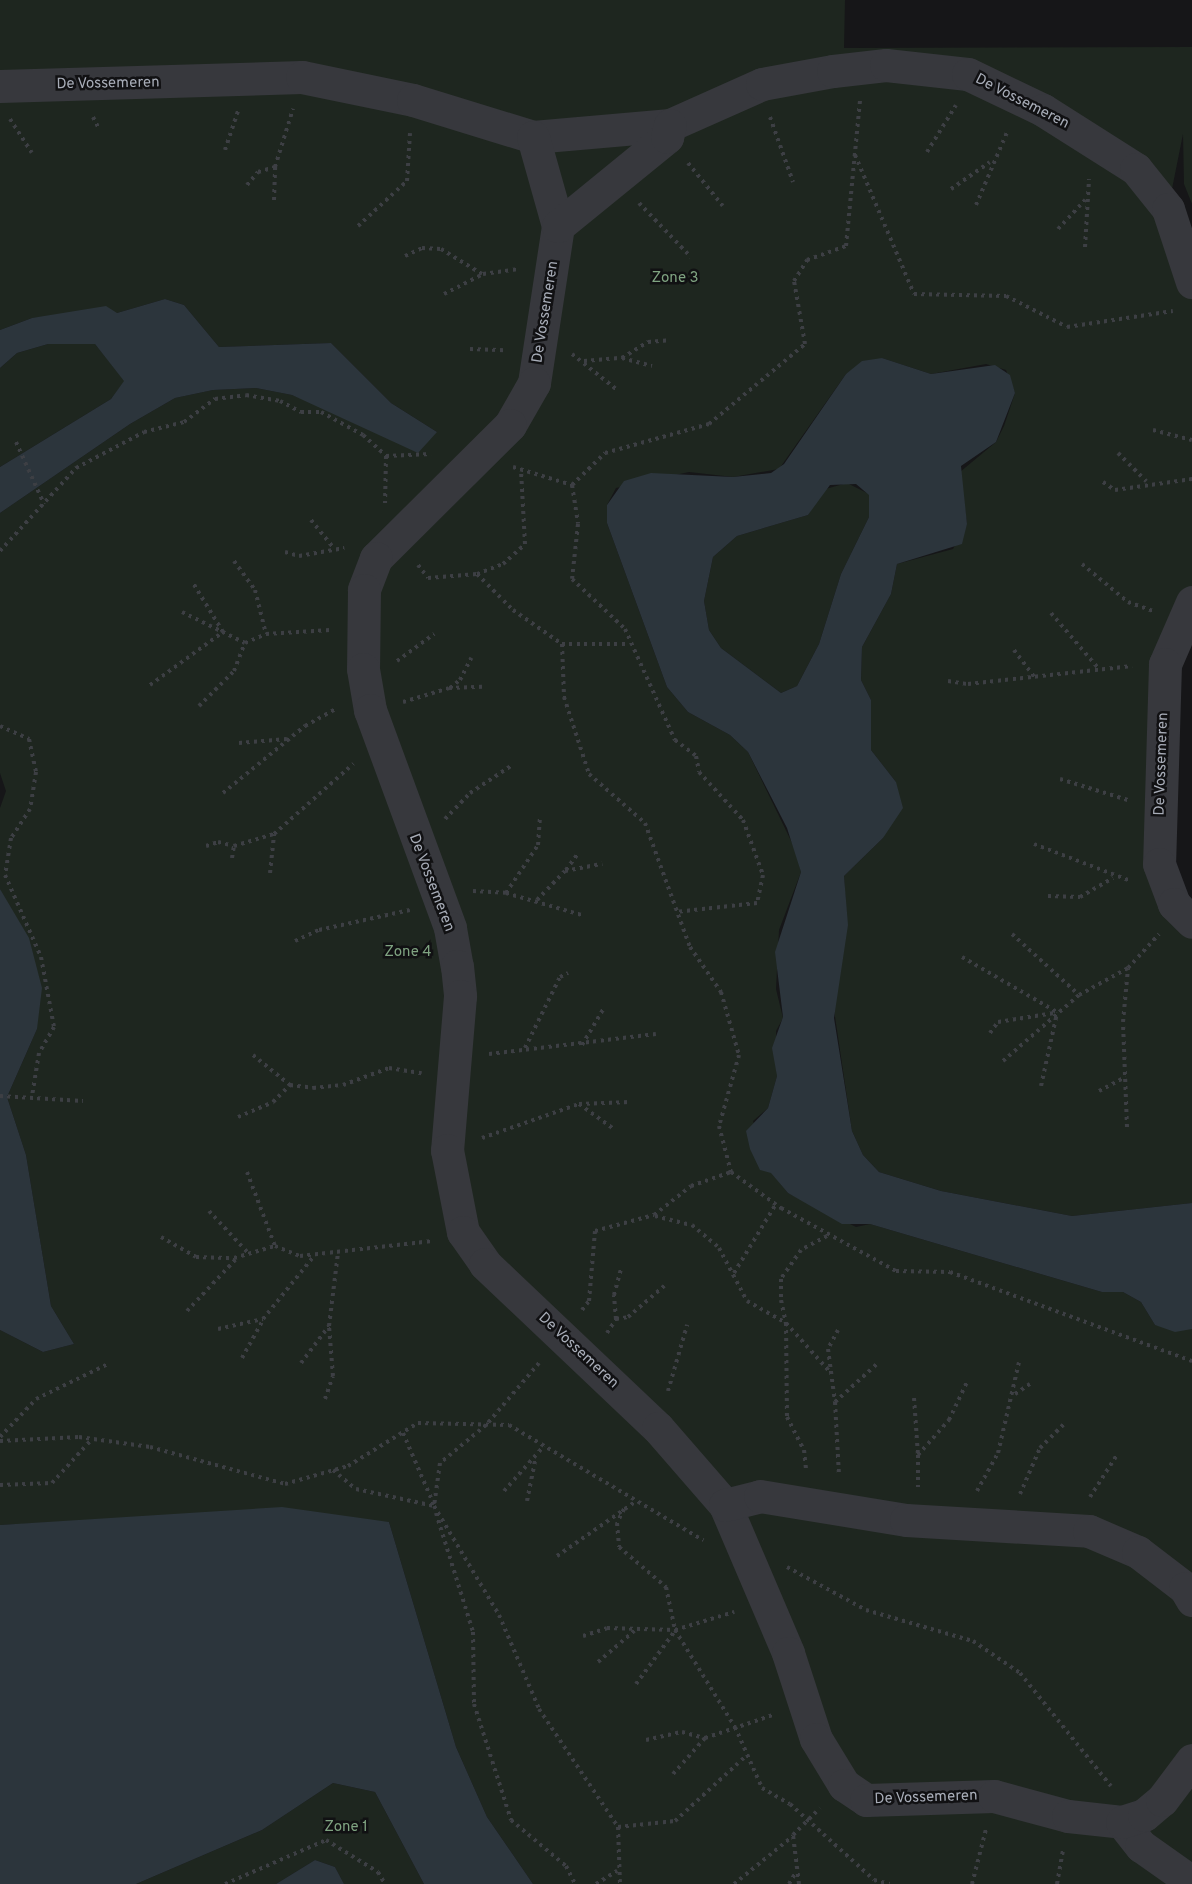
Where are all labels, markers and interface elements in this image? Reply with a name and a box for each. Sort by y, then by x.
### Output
street label: De Vossemeren [972,70,1072,134]
street label: De Vossemeren [56,74,160,94]
street label: De Vossemeren [529,259,563,365]
park label: Zone 3 [651,270,699,288]
street label: De Vossemeren [1151,712,1173,816]
street label: De Vossemeren [404,831,458,935]
park label: Zone 4 [384,944,432,962]
street label: De Vossemeren [534,1309,622,1393]
street label: De Vossemeren [874,1787,978,1809]
park label: Zone 1 [324,1819,368,1837]

